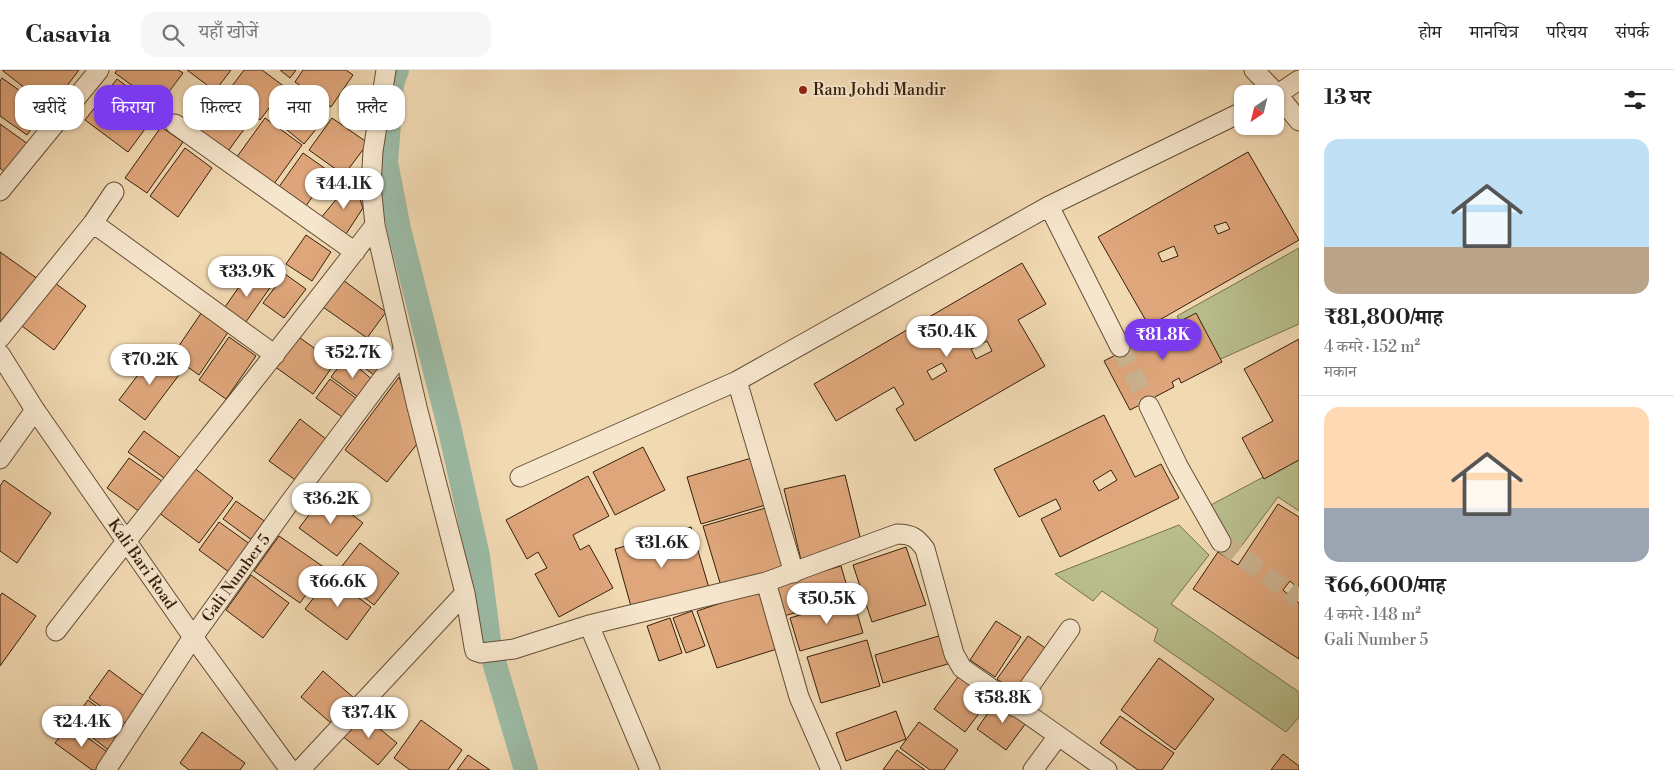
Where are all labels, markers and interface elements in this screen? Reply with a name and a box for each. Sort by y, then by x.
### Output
search box [141,12,491,57]
text: Casavia [25,20,111,50]
text: यहाँ खोजें [199,20,258,44]
icon: search [159,21,187,49]
text: होम [1419,21,1442,44]
text: मानचित्र [1470,21,1518,44]
text: परिचय [1546,21,1587,44]
text: संपर्क [1615,21,1649,44]
place label: Ram Johdi Mandir [813,80,946,100]
marker: Ram Johdi Mandir [797,84,809,96]
chip: खरीदें [15,85,84,130]
chip: किराया [94,85,173,130]
chip: फ़िल्टर [183,85,259,130]
chip: नया [269,85,329,130]
chip: फ़्लैट [339,85,405,130]
north arrow [1234,85,1284,135]
map controls [1234,85,1284,135]
text: 13 घर [1324,85,1371,111]
icon: filters [1621,86,1649,114]
pin: ₹44.1K [303,168,385,210]
icon: home [1442,171,1532,261]
text: ₹44.1K [316,174,372,194]
pin: ₹33.9K [206,256,288,298]
text: ₹33.9K [219,262,275,282]
text: ₹81,800/माह [1324,305,1443,331]
pin: ₹50.4K [906,316,988,358]
pin: ₹81.8K [1122,318,1204,361]
text: ₹50.4K [917,322,977,342]
text: ₹81.8K [1136,325,1190,345]
pin: ₹52.7K [312,336,394,379]
text: 4 कमरे · 152 m² [1324,337,1420,357]
text: ₹52.7K [325,343,381,363]
pin: ₹70.2K [109,344,191,386]
text: ₹70.2K [121,350,179,370]
text: मकान [1324,362,1356,382]
icon: home [1442,439,1532,529]
pin: ₹36.2K [290,482,372,525]
text: ₹36.2K [303,489,359,509]
street label: Kali Bari Road [103,515,181,613]
pin: ₹31.6K [621,526,703,569]
street label: Gali Number 5 [197,530,275,626]
text: ₹31.6K [635,533,689,553]
pin: ₹66.6K [297,566,379,608]
text: ₹66.6K [309,572,367,592]
text: ₹66,600/माह [1324,573,1446,599]
pin: ₹50.5K [786,582,868,625]
text: ₹50.5K [798,589,856,609]
text: 4 कमरे · 148 m² [1324,605,1421,625]
text: Gali Number 5 [1324,630,1428,650]
pin: ₹58.8K [962,682,1044,724]
text: ₹58.8K [974,688,1032,708]
pin: ₹37.4K [328,696,410,739]
text: ₹37.4K [341,703,397,723]
pin: ₹24.4K [41,706,123,748]
text: ₹24.4K [53,712,111,732]

